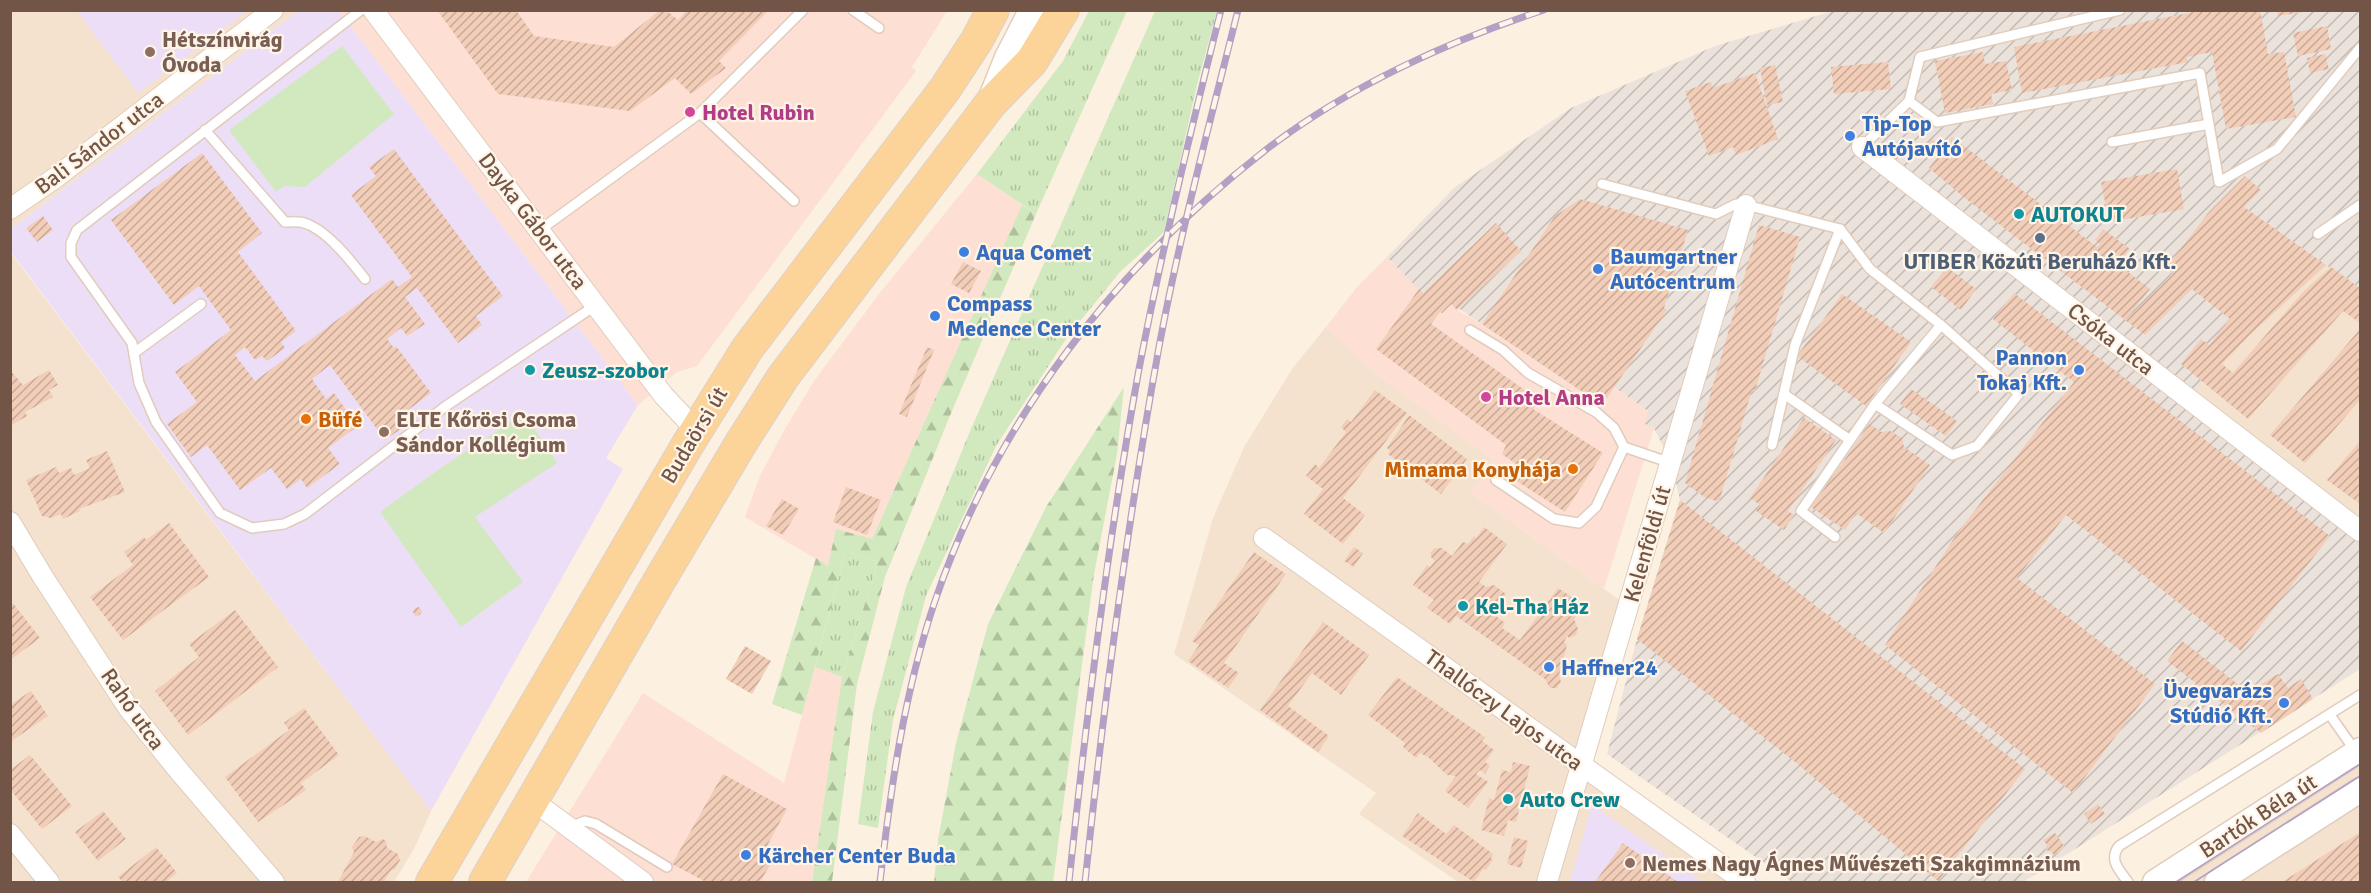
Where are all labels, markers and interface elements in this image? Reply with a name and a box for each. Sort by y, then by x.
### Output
place label: Hétszínvirág Óvoda [162,26,283,78]
marker: Hétszínvirág Óvoda [143,45,157,59]
street label: Bali Sándor utca [29,86,169,200]
place label: Hotel Rubin [702,99,815,126]
marker: Hotel Rubin [683,105,697,119]
place label: Tip-Top Autójavító [1862,110,1962,162]
marker: Tip-Top Autójavító [1843,129,1857,143]
street label: Dayka Gábor utca [473,147,593,295]
place label: AUTOKUT [2031,201,2125,228]
marker: AUTOKUT [2012,207,2026,221]
marker: UTIBER Közúti Beruházó Kft. [2033,231,2047,245]
place label: Aqua Comet [976,239,1092,266]
place label: Baumgartner Autócentrum [1610,243,1738,295]
marker: Aqua Comet [957,245,971,259]
place label: UTIBER Közúti Beruházó Kft. [1903,248,2177,275]
marker: Baumgartner Autócentrum [1591,262,1605,276]
place label: Compass Medence Center [947,290,1101,342]
street label: Csóka utca [2062,297,2160,381]
marker: Compass Medence Center [928,309,942,323]
place label: Pannon Tokaj Kft. [1977,344,2067,396]
place label: Zeusz-szobor [542,357,668,384]
marker: Zeusz-szobor [523,363,537,377]
marker: Pannon Tokaj Kft. [2072,363,2086,377]
street label: Budaörsi út [655,382,733,488]
place label: Hotel Anna [1498,384,1605,411]
marker: Hotel Anna [1479,390,1493,404]
place label: Büfé [318,406,362,433]
place label: ELTE Kőrösi Csoma Sándor Kollégium [396,406,576,458]
marker: Büfé [299,412,313,426]
marker: ELTE Kőrösi Csoma Sándor Kollégium [377,425,391,439]
place label: Mimama Konyhája [1384,456,1561,483]
marker: Mimama Konyhája [1566,462,1580,476]
street label: Kelenföldi út [1617,482,1677,605]
place label: Kel-Tha Ház [1475,593,1589,620]
marker: Kel-Tha Ház [1456,599,1470,613]
street label: Thallóczy Lajos utca [1420,644,1588,776]
place label: Haffner24 [1561,654,1658,681]
marker: Haffner24 [1542,660,1556,674]
street label: Rahó utca [95,663,171,755]
place label: Üvegvarázs Stúdió Kft. [2163,677,2272,729]
marker: Üvegvarázs Stúdió Kft. [2277,696,2291,710]
street label: Bartók Béla út [2194,768,2322,864]
place label: Auto Crew [1520,786,1620,813]
marker: Auto Crew [1501,792,1515,806]
place label: Kärcher Center Buda [758,842,956,869]
marker: Kärcher Center Buda [739,848,753,862]
place label: Nemes Nagy Ágnes Művészeti Szakgimnázium [1642,850,2081,877]
marker: Nemes Nagy Ágnes Művészeti Szakgimnázium [1623,856,1637,870]

